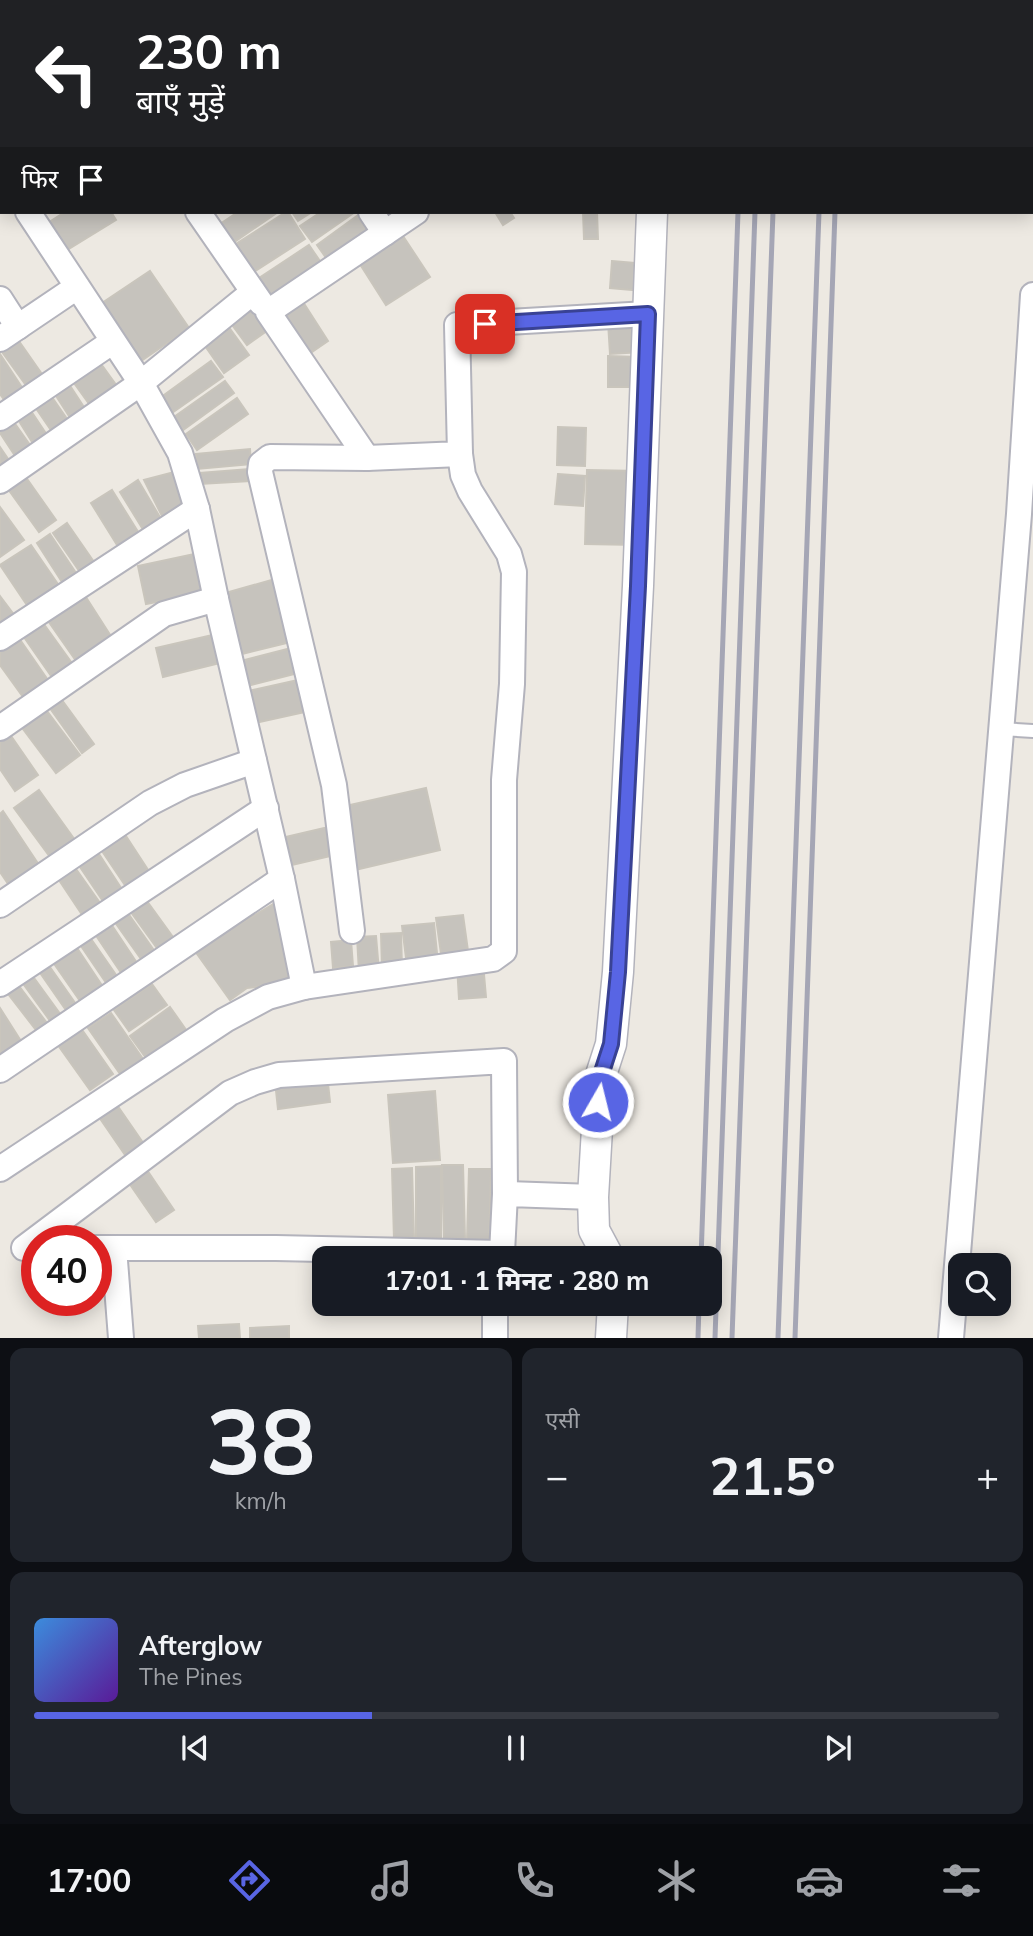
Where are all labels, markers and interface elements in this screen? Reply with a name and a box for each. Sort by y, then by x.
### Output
text: 230 m [136,20,282,81]
icon: left [21,28,112,119]
text: बाएँ मुड़ें [136,81,225,121]
icon: arrive [72,161,110,199]
text: फिर [21,162,58,195]
pin [455,294,515,354]
icon: arrive [466,305,504,343]
position arrow [561,1065,635,1139]
speed limit sign: 40 [21,1225,112,1316]
map controls [948,1253,1011,1316]
button: search [948,1253,1011,1316]
text: 17:01 · 1 मिनट · 280 m [385,1264,650,1297]
text: 38 [206,1383,315,1497]
text: एसी [546,1405,580,1434]
text: 21.5° [709,1443,835,1508]
text: − [546,1452,568,1500]
text: + [976,1452,999,1500]
text: km/h [235,1486,287,1515]
text: Afterglow [139,1629,262,1662]
text: The Pines [139,1662,243,1691]
icon: previous [176,1729,214,1767]
icon: pause [497,1729,535,1767]
icon: next [819,1729,857,1767]
icon: directions [225,1856,274,1905]
icon: music [367,1856,416,1905]
icon: phone [510,1856,559,1905]
icon: climate [652,1856,701,1905]
icon: car [795,1856,844,1905]
icon: filters [937,1856,986,1905]
text: 17:00 [47,1860,131,1900]

